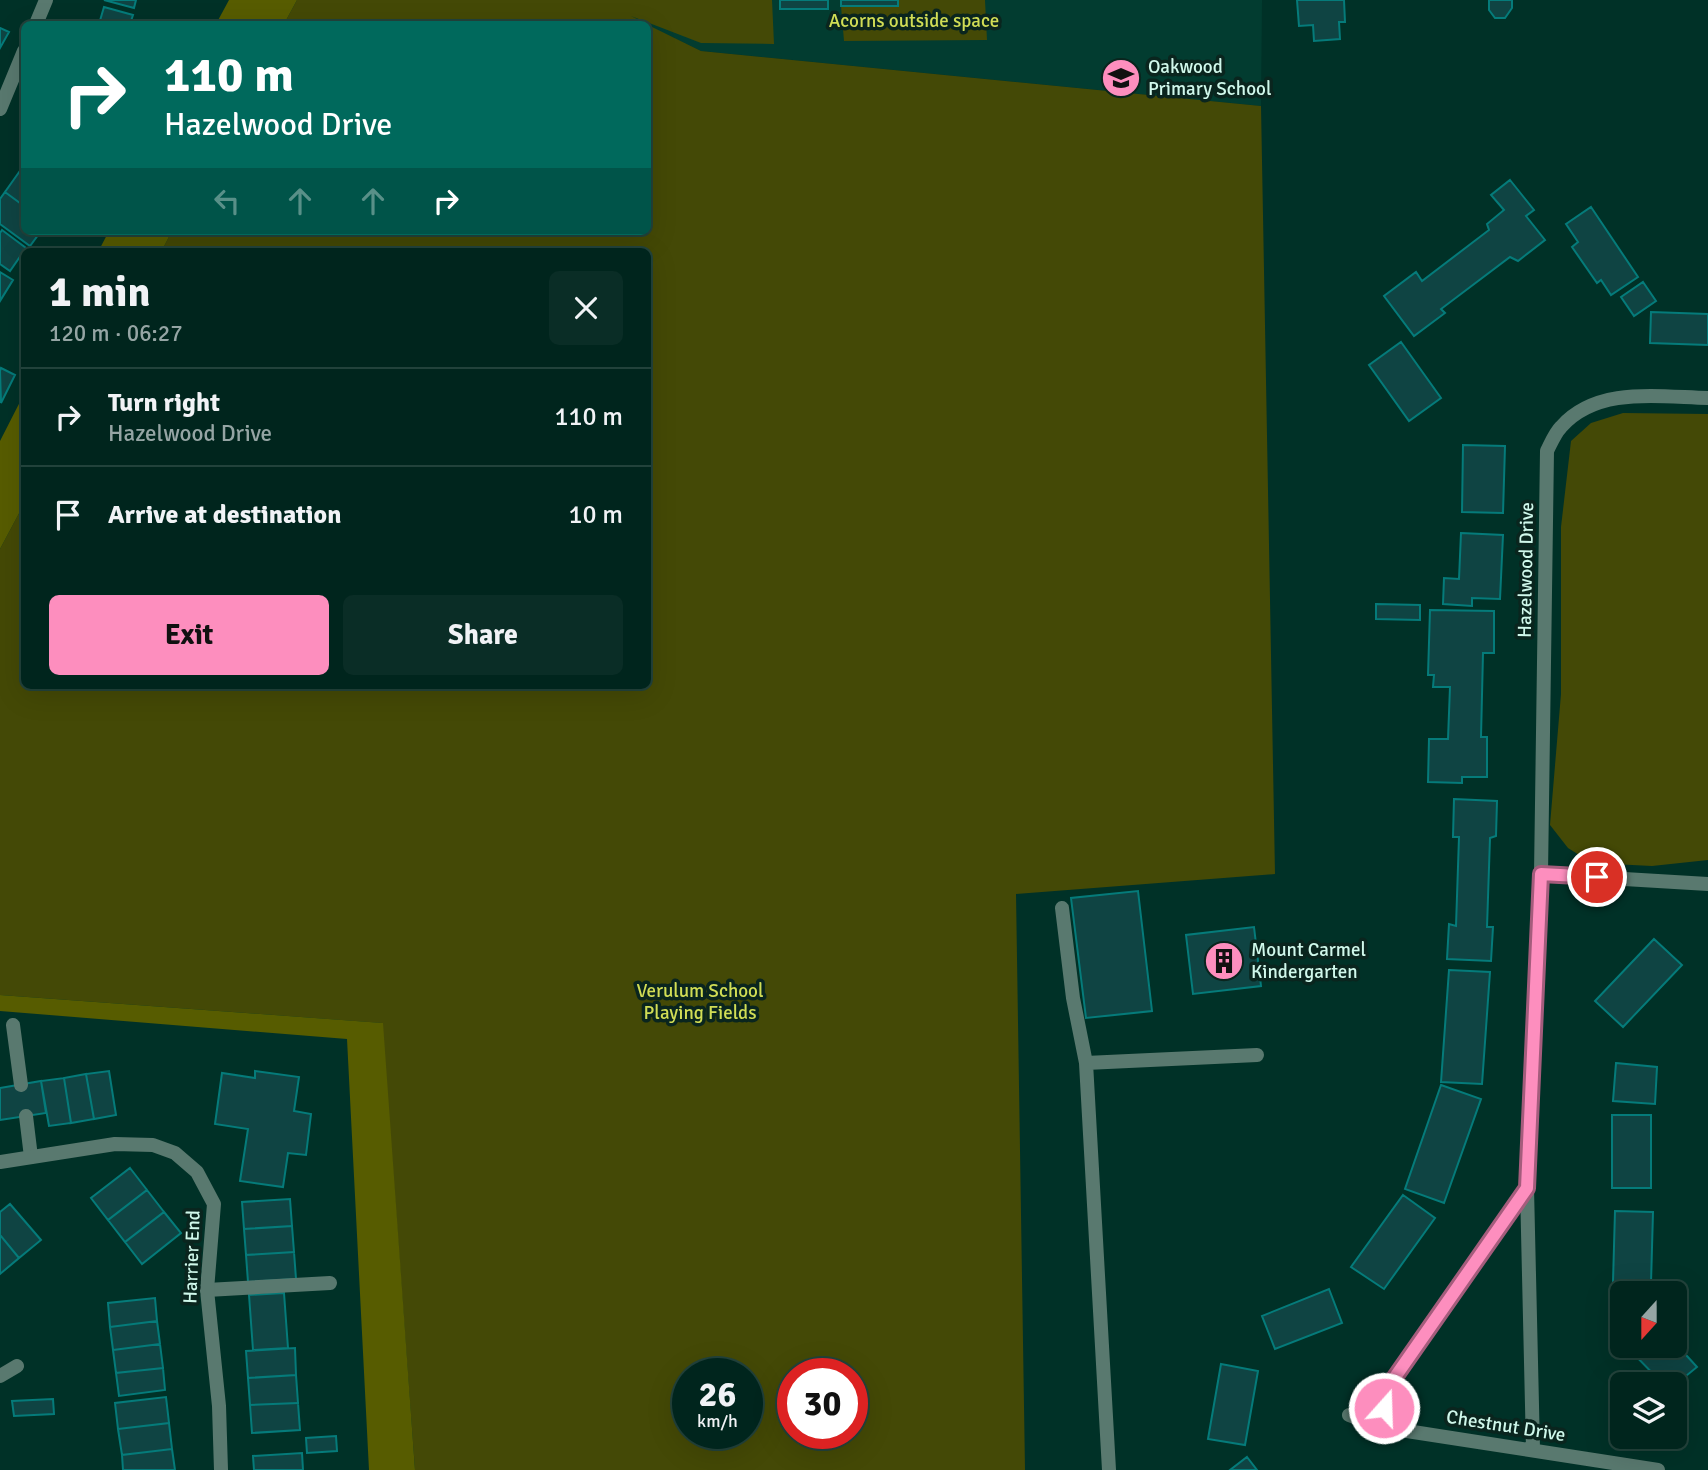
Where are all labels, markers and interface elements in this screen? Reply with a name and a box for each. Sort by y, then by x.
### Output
park label: Acorns outside space [829,9,999,33]
text: 110 m [164,45,294,105]
icon: right [49,49,140,140]
place label: Oakwood Primary School [1148,55,1271,101]
school or university icon: Oakwood Primary School [1100,57,1142,99]
text: Hazelwood Drive [164,105,392,144]
icon: left [208,182,246,220]
icon: ahead [281,182,319,220]
icon: ahead [354,182,392,220]
icon: right [427,182,465,220]
text: 1 min [49,267,150,318]
button: close [549,271,623,345]
text: 120 m · 06:27 [49,319,183,348]
text: Turn right [108,387,220,419]
icon: right [49,398,87,436]
text: 110 m [554,401,623,433]
text: Hazelwood Drive [108,419,272,448]
icon: arrive [49,496,87,534]
text: Arrive at destination [108,499,341,531]
text: 10 m [568,499,623,531]
street label: Hazelwood Drive [1513,502,1539,638]
button: Exit [49,595,329,675]
button: Share [343,595,623,675]
pin [1567,847,1627,907]
icon: arrive [1578,858,1616,896]
place label: Mount Carmel Kindergarten [1251,938,1366,984]
building icon: Mount Carmel Kindergarten [1203,940,1245,982]
park label: Verulum School Playing Fields [636,979,764,1025]
street label: Harrier End [178,1210,206,1304]
north arrow [1610,1281,1687,1358]
map controls [1610,1281,1687,1449]
speed limit sign: 30 [777,1358,868,1449]
position arrow [1347,1371,1421,1445]
button: layers [1610,1372,1687,1449]
text: 26 [699,1373,736,1416]
street label: Chestnut Drive [1445,1405,1567,1447]
text: km/h [697,1410,738,1432]

